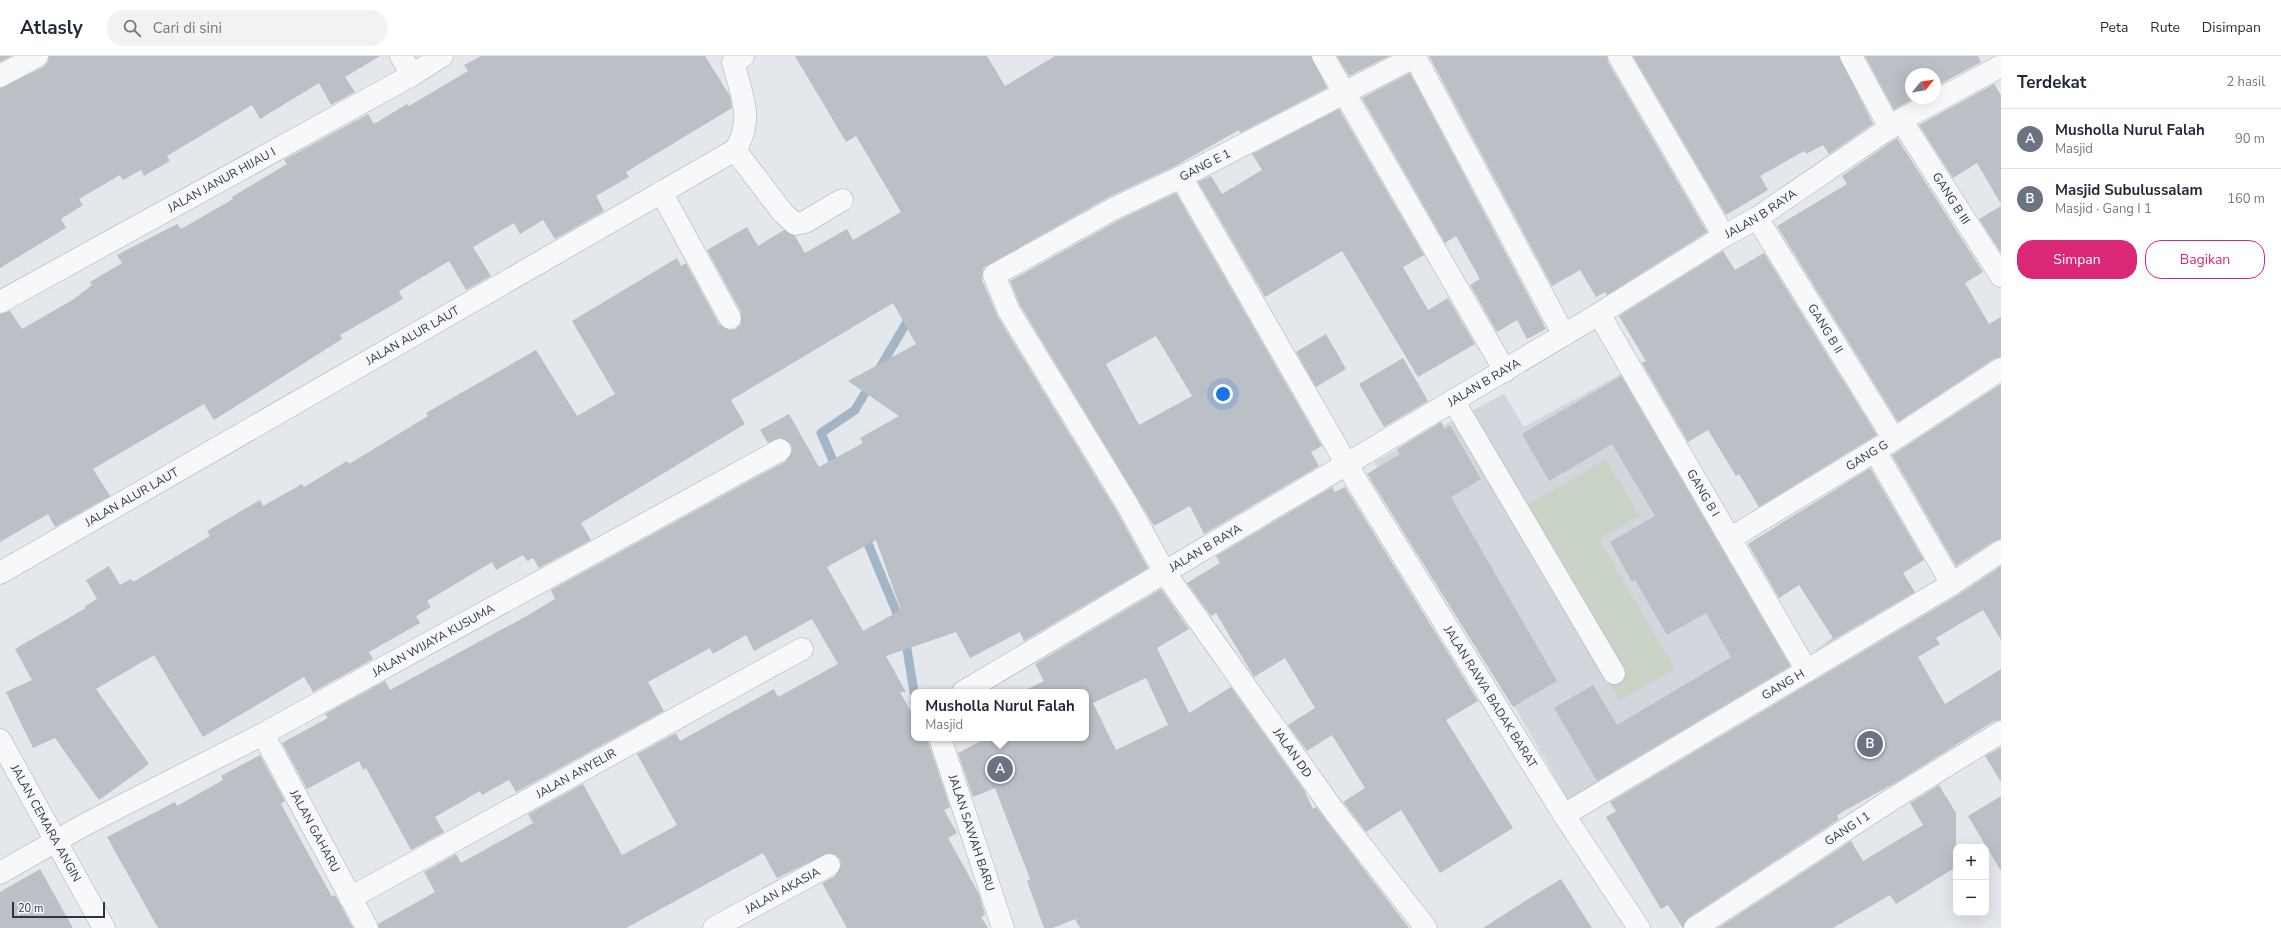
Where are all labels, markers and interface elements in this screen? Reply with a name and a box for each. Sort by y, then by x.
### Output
search box [107,10,387,46]
text: Atlasly [20,15,83,41]
icon: search [121,17,143,39]
text: Cari di sini [153,18,222,38]
text: Peta [2100,18,2128,37]
text: Rute [2150,18,2180,37]
text: Disimpan [2202,18,2261,37]
north arrow [1905,68,1941,104]
text: Terdekat [2017,71,2086,94]
text: 2 hasil [2226,73,2265,91]
text: Musholla Nurul Falah [2055,120,2205,140]
text: A [2025,130,2035,148]
text: 90 m [2235,130,2265,148]
text: Masjid [2055,140,2093,158]
street label: JALAN JANUR HIJAU I [164,144,278,217]
street label: GANG E 1 [1177,145,1233,185]
street label: GANG B III [1929,169,1974,227]
text: Masjid Subulussalam [2055,180,2203,200]
street label: JALAN B RAYA [1721,185,1800,243]
text: B [2026,190,2034,208]
text: 160 m [2227,190,2265,208]
text: Masjid · Gang I 1 [2055,200,2152,218]
button: Simpan [2017,240,2137,279]
button: Bagikan [2145,240,2265,279]
street label: GANG B II [1804,301,1847,356]
street label: JALAN ALUR LAUT [362,302,463,369]
street label: JALAN B RAYA [1444,354,1523,411]
your location [1213,384,1233,404]
street label: GANG G [1843,436,1891,474]
street label: JALAN ALUR LAUT [81,464,182,531]
street label: GANG B I [1683,466,1723,520]
street label: JALAN B RAYA [1165,520,1245,576]
street label: JALAN WIJAYA KUSUMA [369,600,498,681]
street label: JALAN RAWA BADAK BARAT [1440,622,1541,772]
street label: GANG H [1759,666,1808,704]
popup [911,689,1089,741]
text: Musholla Nurul Falah [925,696,1075,716]
text: Masjid [925,716,963,734]
street label: JALAN DD [1269,724,1316,781]
pin: B [1857,729,1883,759]
street label: JALAN ANYELIR [532,745,619,803]
pin: A [987,754,1013,784]
street label: JALAN CEMARA ANGIN [7,761,85,885]
street label: JALAN SAWAH BARU [944,771,998,893]
street label: JALAN GAHARU [286,786,344,875]
street label: GANG I 1 [1821,808,1873,849]
map controls [1953,844,1989,916]
button: + [1953,844,1989,880]
street label: JALAN AKASIA [741,863,823,918]
button: − [1953,880,1989,916]
scale bar [12,900,105,919]
text: 20 m [18,901,43,916]

